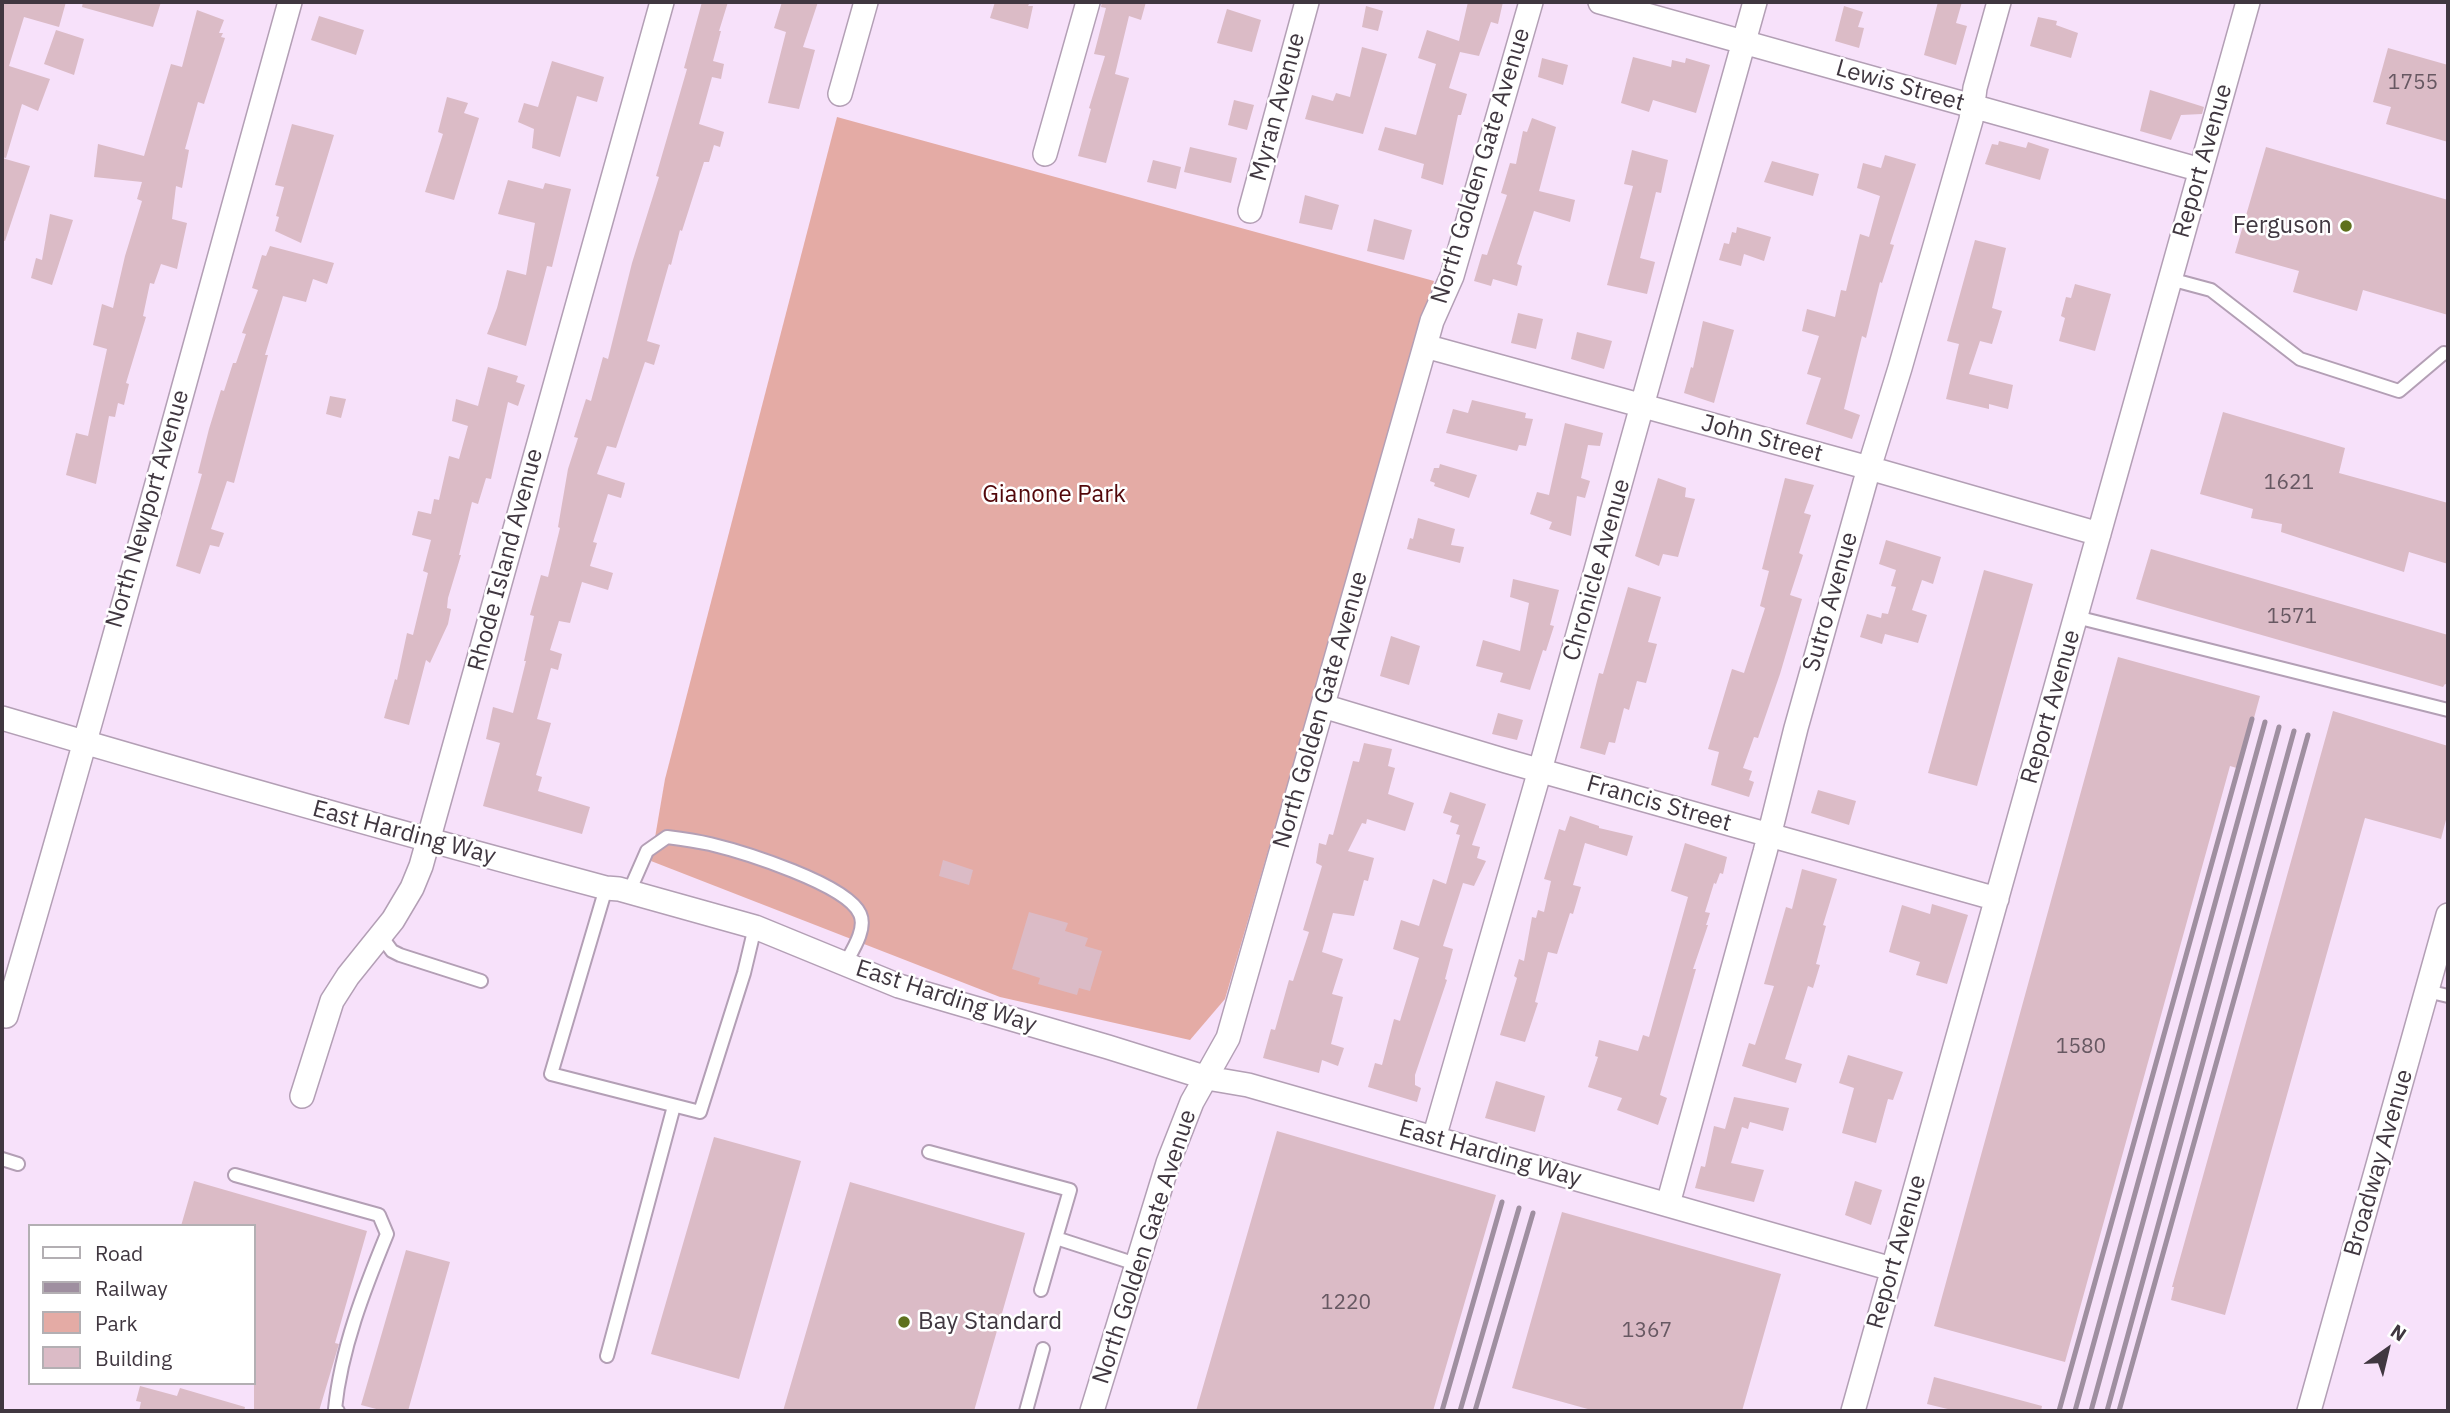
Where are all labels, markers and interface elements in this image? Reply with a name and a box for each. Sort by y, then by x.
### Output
street label: North Golden Gate Avenue [1425,25,1537,307]
street label: Myran Avenue [1244,30,1312,184]
street label: Lewis Street [1832,54,1968,118]
house number: 1755 [2388,70,2438,96]
street label: Report Avenue [2167,81,2239,241]
place label: Ferguson [2233,212,2332,240]
marker: Ferguson [2338,218,2354,234]
street label: North Newport Avenue [100,387,196,631]
street label: John Street [1698,409,1826,469]
street label: Rhode Island Avenue [462,446,550,674]
house number: 1621 [2264,470,2314,496]
street label: Chronicle Avenue [1557,476,1637,664]
park label: Gianone Park [982,481,1126,509]
street label: Sutro Avenue [1797,529,1865,675]
street label: North Golden Gate Avenue [1268,568,1374,852]
house number: 1571 [2267,604,2317,630]
street label: Report Avenue [2015,627,2087,787]
street label: Francis Street [1583,770,1735,838]
street label: East Harding Way [309,795,499,871]
street label: East Harding Way [852,954,1040,1040]
house number: 1580 [2056,1034,2106,1060]
street label: Broadway Avenue [2339,1066,2419,1260]
street label: North Golden Gate Avenue [1087,1106,1203,1388]
street label: East Harding Way [1395,1114,1585,1194]
street label: Report Avenue [1861,1172,1933,1332]
legend [28,1224,256,1385]
text: Road [95,1239,143,1267]
text: Railway [95,1274,168,1302]
house number: 1220 [1321,1290,1371,1316]
place label: Bay Standard [918,1308,1062,1336]
text: Park [95,1309,138,1337]
marker: Bay Standard [896,1314,912,1330]
north arrow [2352,1315,2422,1385]
house number: 1367 [1622,1318,1672,1344]
text: N [2386,1319,2411,1346]
text: Building [95,1344,172,1372]

